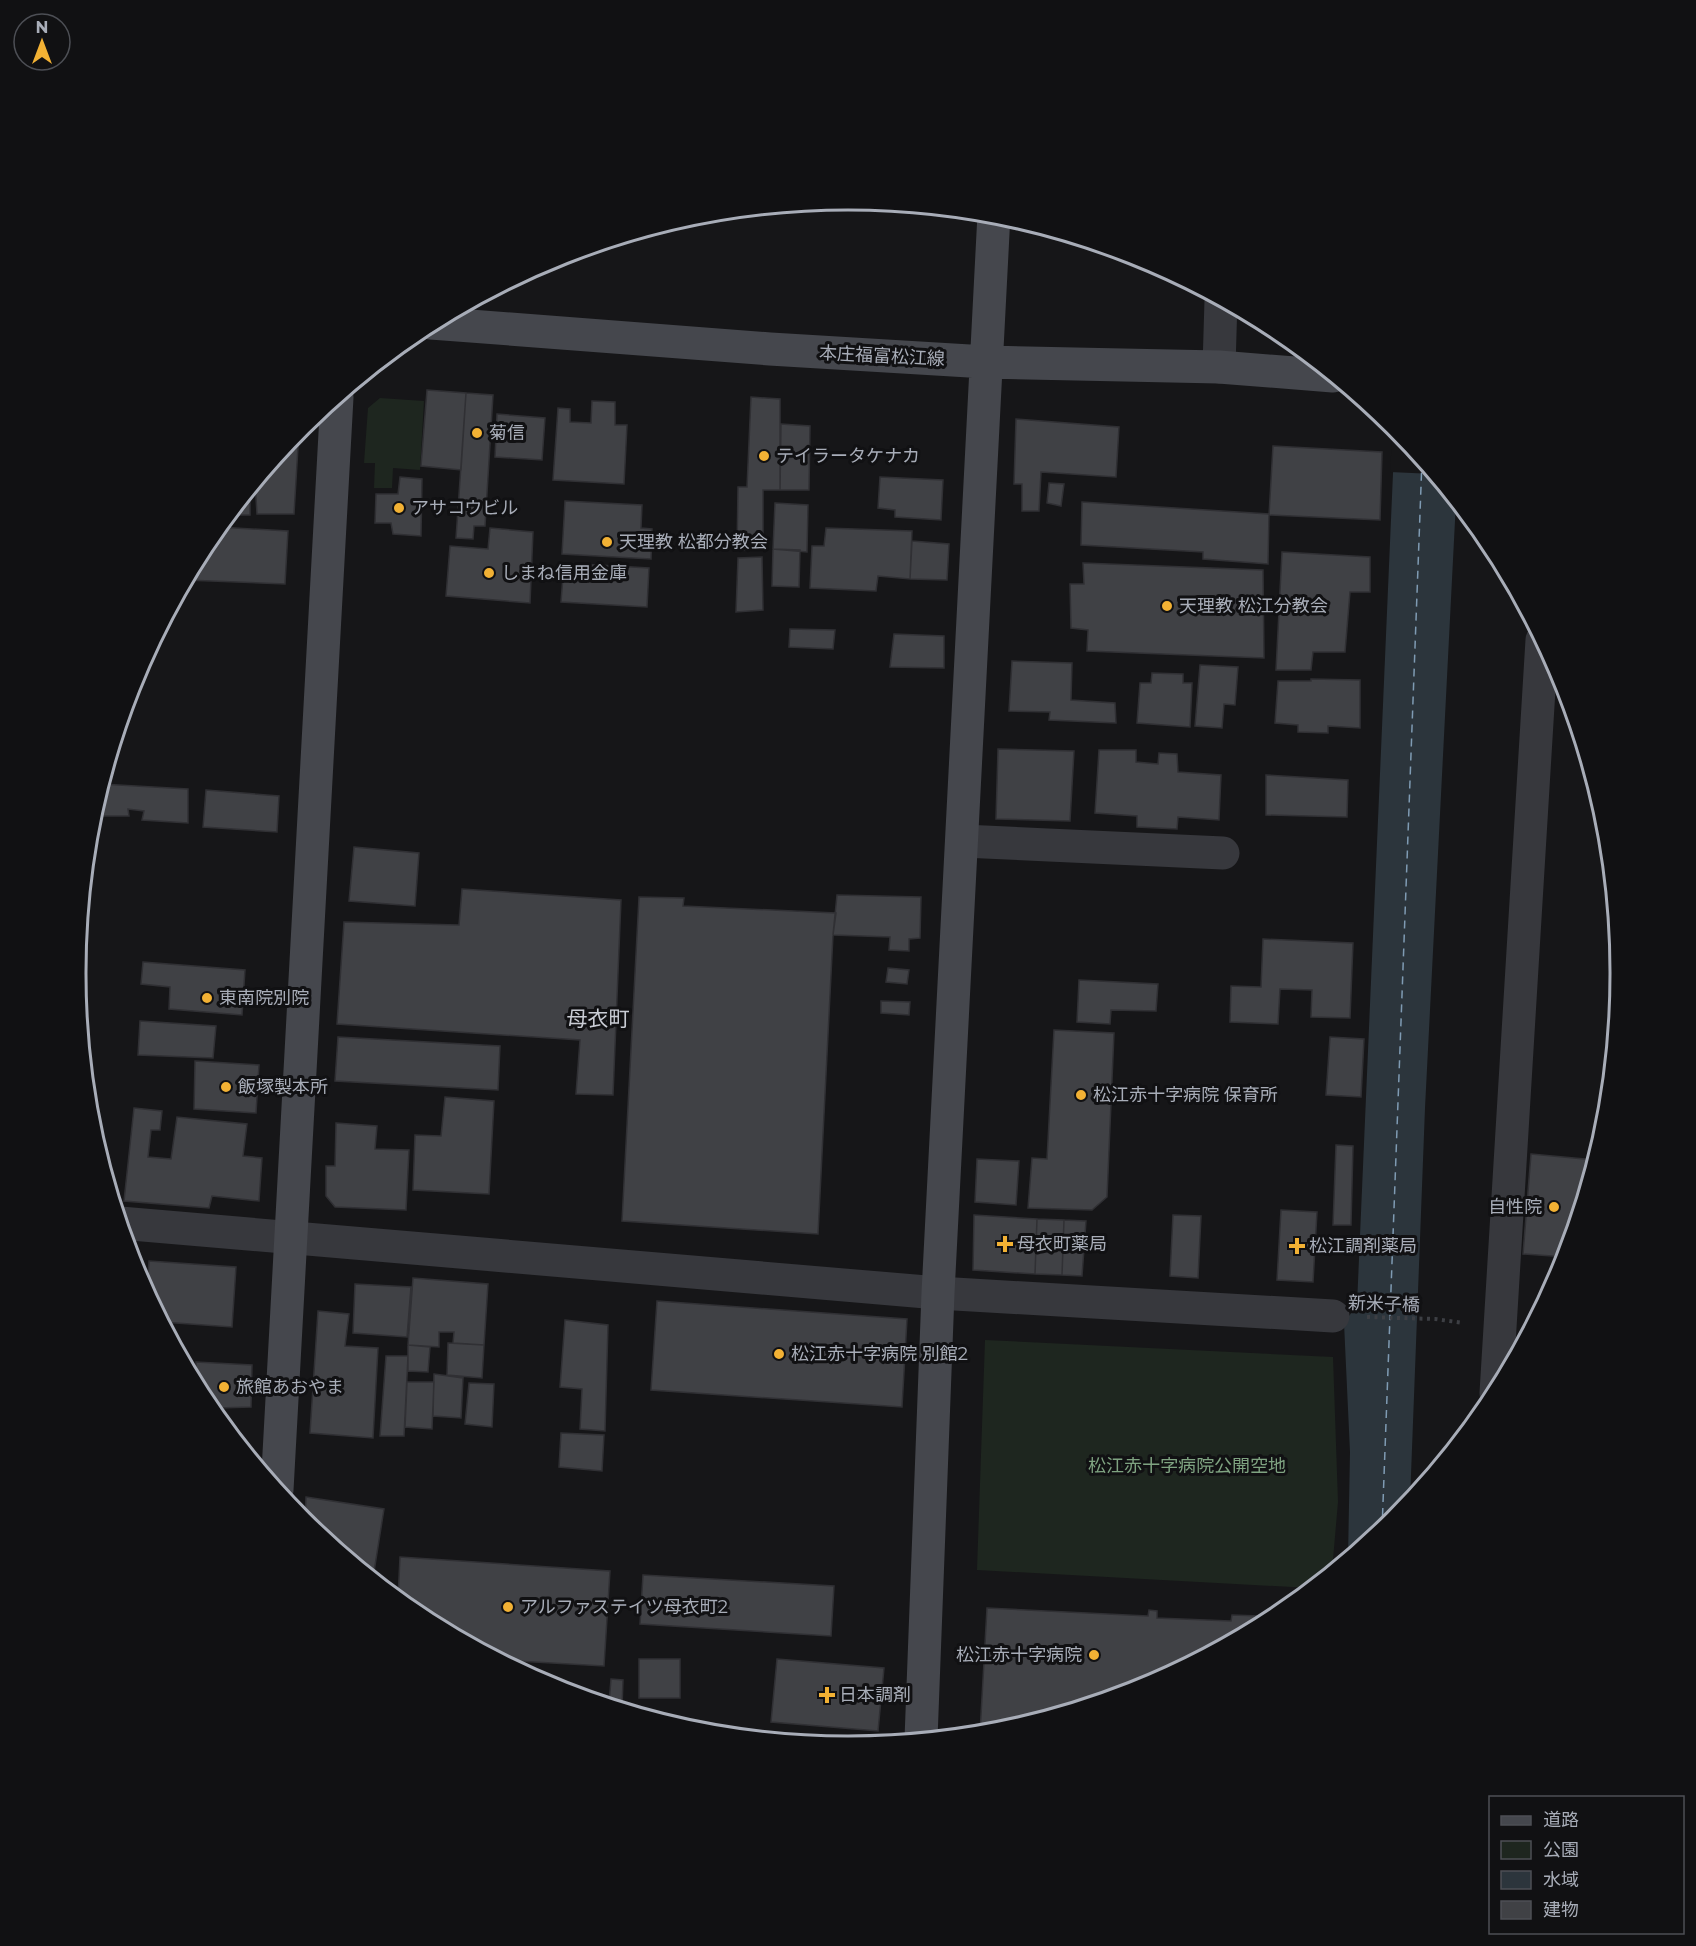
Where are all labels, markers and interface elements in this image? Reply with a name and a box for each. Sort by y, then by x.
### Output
north arrow [12,12,72,72]
text: N [36,18,48,37]
street label: 本庄福富松江線 [819,342,945,370]
place label: 菊信 [489,422,525,444]
marker: 菊信 [470,426,484,440]
place label: テイラータケナカ [776,445,920,467]
marker: テイラータケナカ [757,449,771,463]
place label: アサコウビル [411,497,518,519]
marker: アサコウビル [392,501,406,515]
place label: 天理教 松都分教会 [619,531,768,553]
marker: 天理教 松都分教会 [600,535,614,549]
place label: しまね信用金庫 [501,562,627,584]
marker: しまね信用金庫 [482,566,496,580]
place label: 天理教 松江分教会 [1179,595,1328,617]
marker: 天理教 松江分教会 [1160,599,1174,613]
place label: 東南院別院 [219,987,309,1009]
marker: 東南院別院 [200,991,214,1005]
district label: 母衣町 [567,1006,630,1031]
place label: 飯塚製本所 [238,1076,328,1098]
marker: 飯塚製本所 [219,1080,233,1094]
place label: 松江赤十字病院 保育所 [1093,1084,1278,1106]
marker: 松江赤十字病院 保育所 [1074,1088,1088,1102]
place label: 自性院 [1488,1196,1542,1218]
marker: 自性院 [1547,1200,1561,1214]
place label: 母衣町薬局 [1017,1233,1107,1255]
place label: 松江調剤薬局 [1309,1235,1417,1257]
marker: 母衣町薬局 [998,1237,1012,1251]
marker: 松江調剤薬局 [1290,1239,1304,1253]
street label: 新米子橋 [1348,1292,1420,1316]
place label: 松江赤十字病院 別館2 [791,1343,968,1365]
marker: 松江赤十字病院 別館2 [772,1347,786,1361]
place label: 旅館あおやま [236,1376,344,1398]
marker: 旅館あおやま [217,1380,231,1394]
park label: 松江赤十字病院公開空地 [1088,1455,1286,1477]
place label: アルファステイツ母衣町2 [520,1596,728,1618]
marker: アルファステイツ母衣町2 [501,1600,515,1614]
place label: 松江赤十字病院 [956,1644,1082,1666]
marker: 松江赤十字病院 [1087,1648,1101,1662]
place label: 日本調剤 [839,1684,911,1706]
marker: 日本調剤 [820,1688,834,1702]
legend [1489,1796,1684,1934]
text: 道路 [1543,1809,1579,1831]
text: 公園 [1543,1839,1579,1861]
text: 水域 [1543,1869,1579,1891]
text: 建物 [1543,1899,1579,1921]

